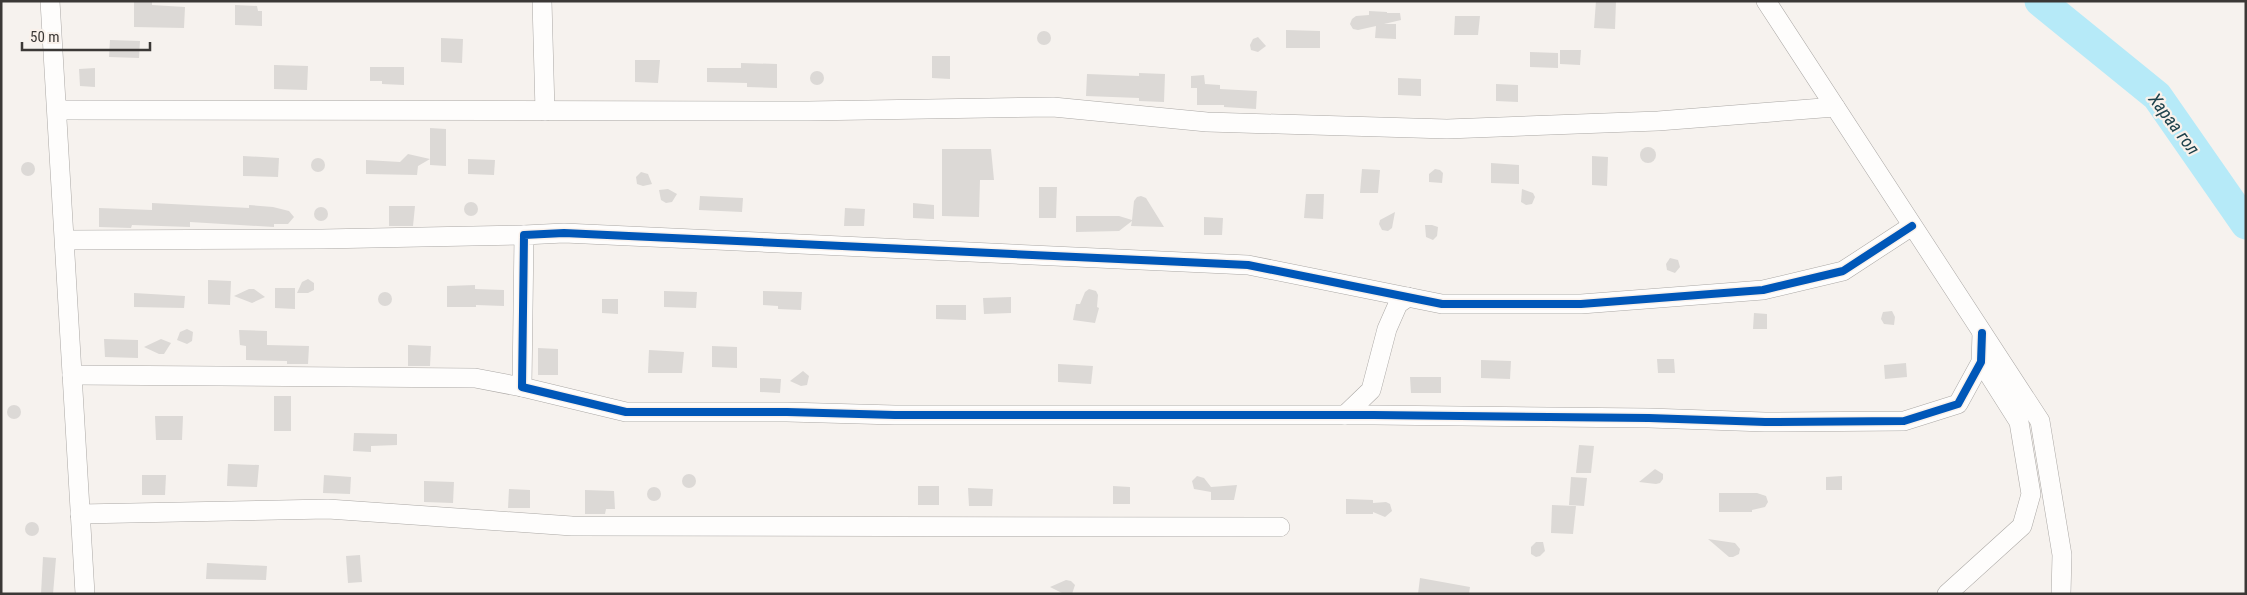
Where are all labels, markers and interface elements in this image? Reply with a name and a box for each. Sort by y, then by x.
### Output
scale bar [22,20,150,52]
text: 50 m [30,28,60,46]
water label: Хараа гол [2144,88,2204,159]

